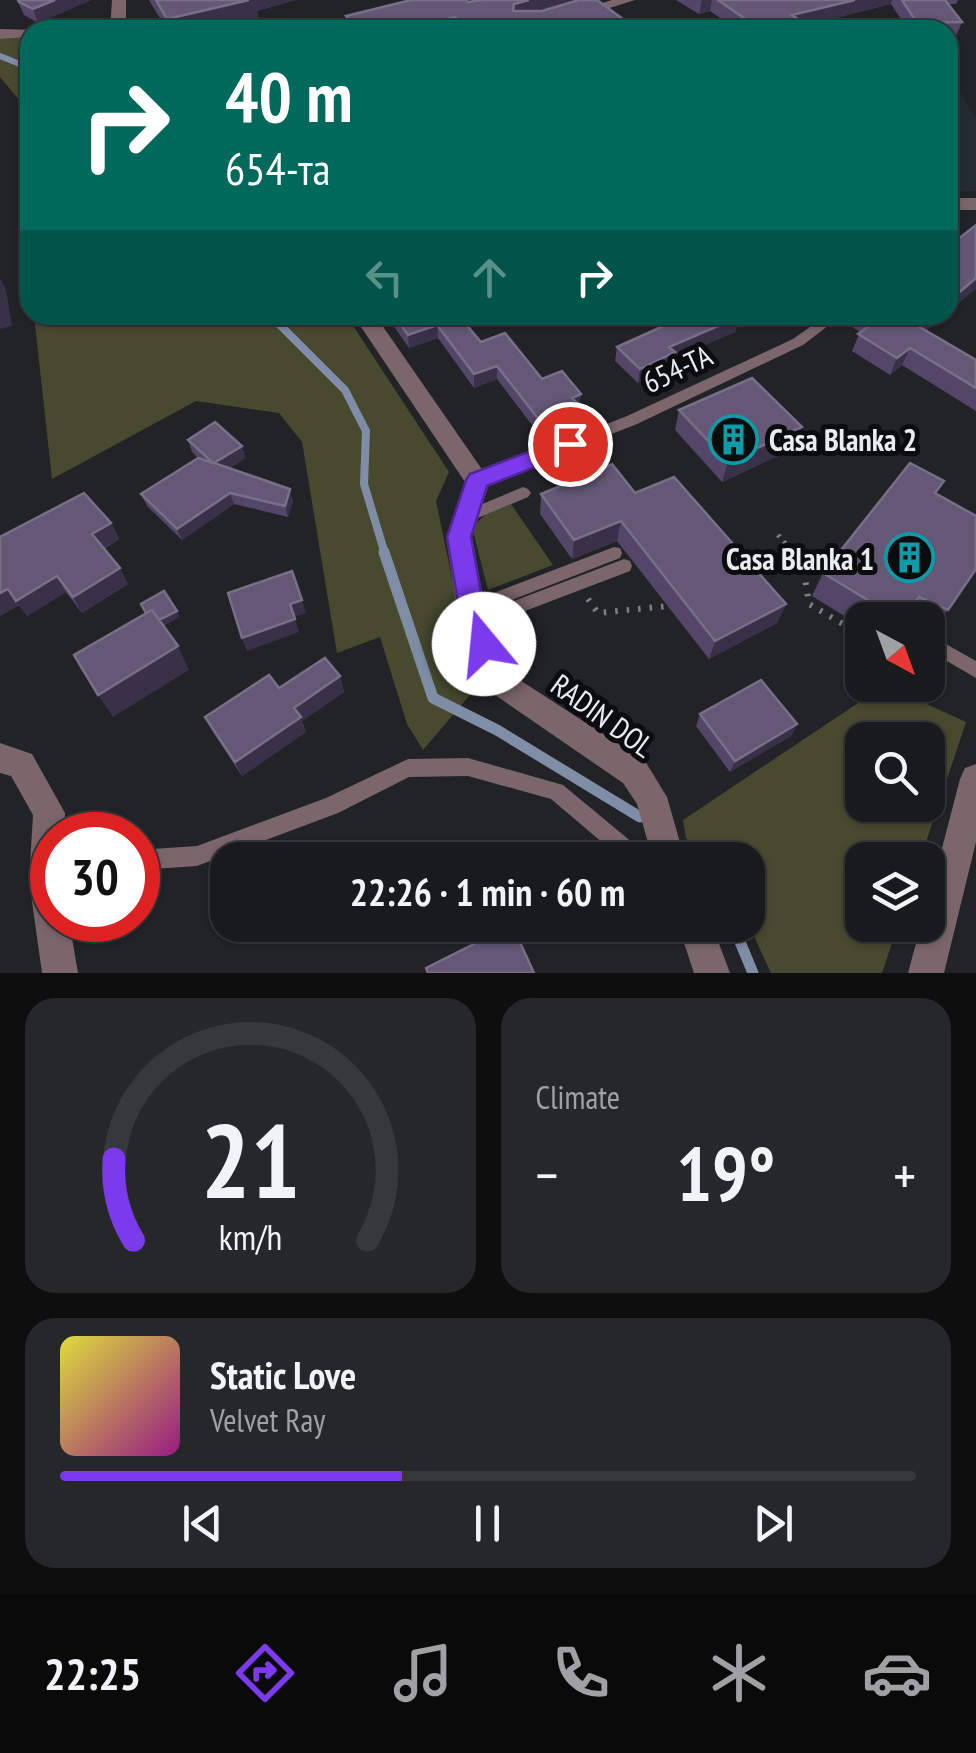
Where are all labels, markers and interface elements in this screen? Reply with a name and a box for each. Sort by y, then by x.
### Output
text: 40 m [225,51,353,141]
icon: right [60,60,190,190]
text: 654-та [225,139,331,197]
icon: left [357,250,412,305]
icon: ahead [462,250,517,305]
icon: right [567,250,622,305]
street label: 654-ТА [636,335,719,401]
pin [528,402,613,487]
building icon: Casa Blanka 2 [708,413,760,465]
icon: arrive [543,417,598,472]
place label: Casa Blanka 2 [769,420,917,459]
building icon: Casa Blanka 1 [883,532,935,584]
place label: Casa Blanka 1 [726,539,874,578]
position arrow [432,592,536,696]
north arrow [845,602,945,702]
map controls [845,602,945,942]
street label: RADIN DOL [544,665,663,766]
button: search [845,722,945,822]
speed limit sign: 30 [30,812,160,942]
button: layers [845,842,945,942]
text: 22:26 · 1 min · 60 m [350,867,625,916]
text: Climate [536,1076,620,1118]
text: 21 [201,1092,300,1227]
text: 19° [676,1125,775,1222]
text: − [536,1139,558,1210]
text: + [893,1139,916,1210]
text: km/h [219,1214,282,1260]
text: Static Love [210,1350,356,1399]
text: Velvet Ray [210,1399,325,1441]
icon: previous [175,1496,230,1551]
icon: pause [460,1496,515,1551]
icon: next [746,1496,801,1551]
icon: directions [230,1638,300,1708]
icon: music [388,1638,458,1708]
icon: phone [546,1638,616,1708]
icon: climate [704,1638,774,1708]
icon: car [862,1638,932,1708]
text: 22:25 [44,1644,141,1702]

